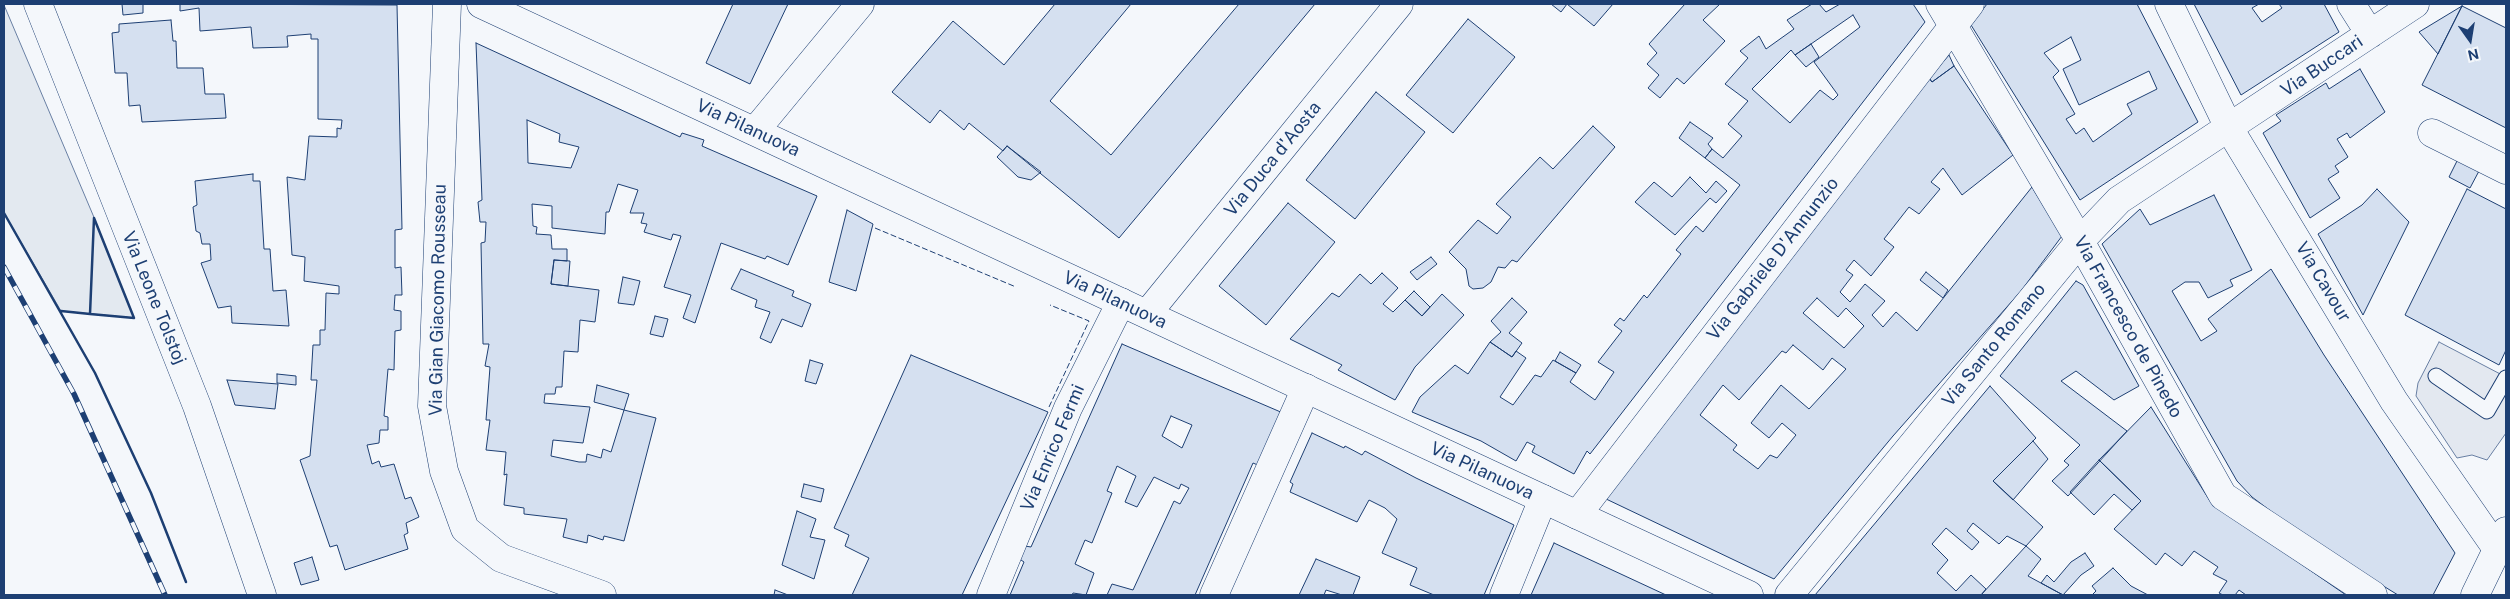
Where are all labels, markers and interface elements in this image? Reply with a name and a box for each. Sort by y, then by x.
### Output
north arrow [2445,15,2495,65]
street label: Via Buccari [2277,31,2367,101]
text: N [2466,46,2481,64]
street label: Via Pilanuova [693,95,803,161]
street label: Via Duca d'Aosta [1220,97,1326,221]
street label: Via Gabriele D'Annunzio [1703,173,1843,345]
street label: Via Gian Giacomo Rousseau [425,184,451,416]
street label: Via Leone Tolstoj [117,228,191,368]
street label: Via Francesco de Pinedo [2069,232,2187,422]
street label: Via Cavour [2291,238,2355,326]
street label: Via Pilanuova [1060,267,1170,333]
street label: Via Santo Romano [1938,279,2050,411]
street label: Via Enrico Fermi [1017,381,1089,515]
street label: Via Pilanuova [1427,438,1537,504]

